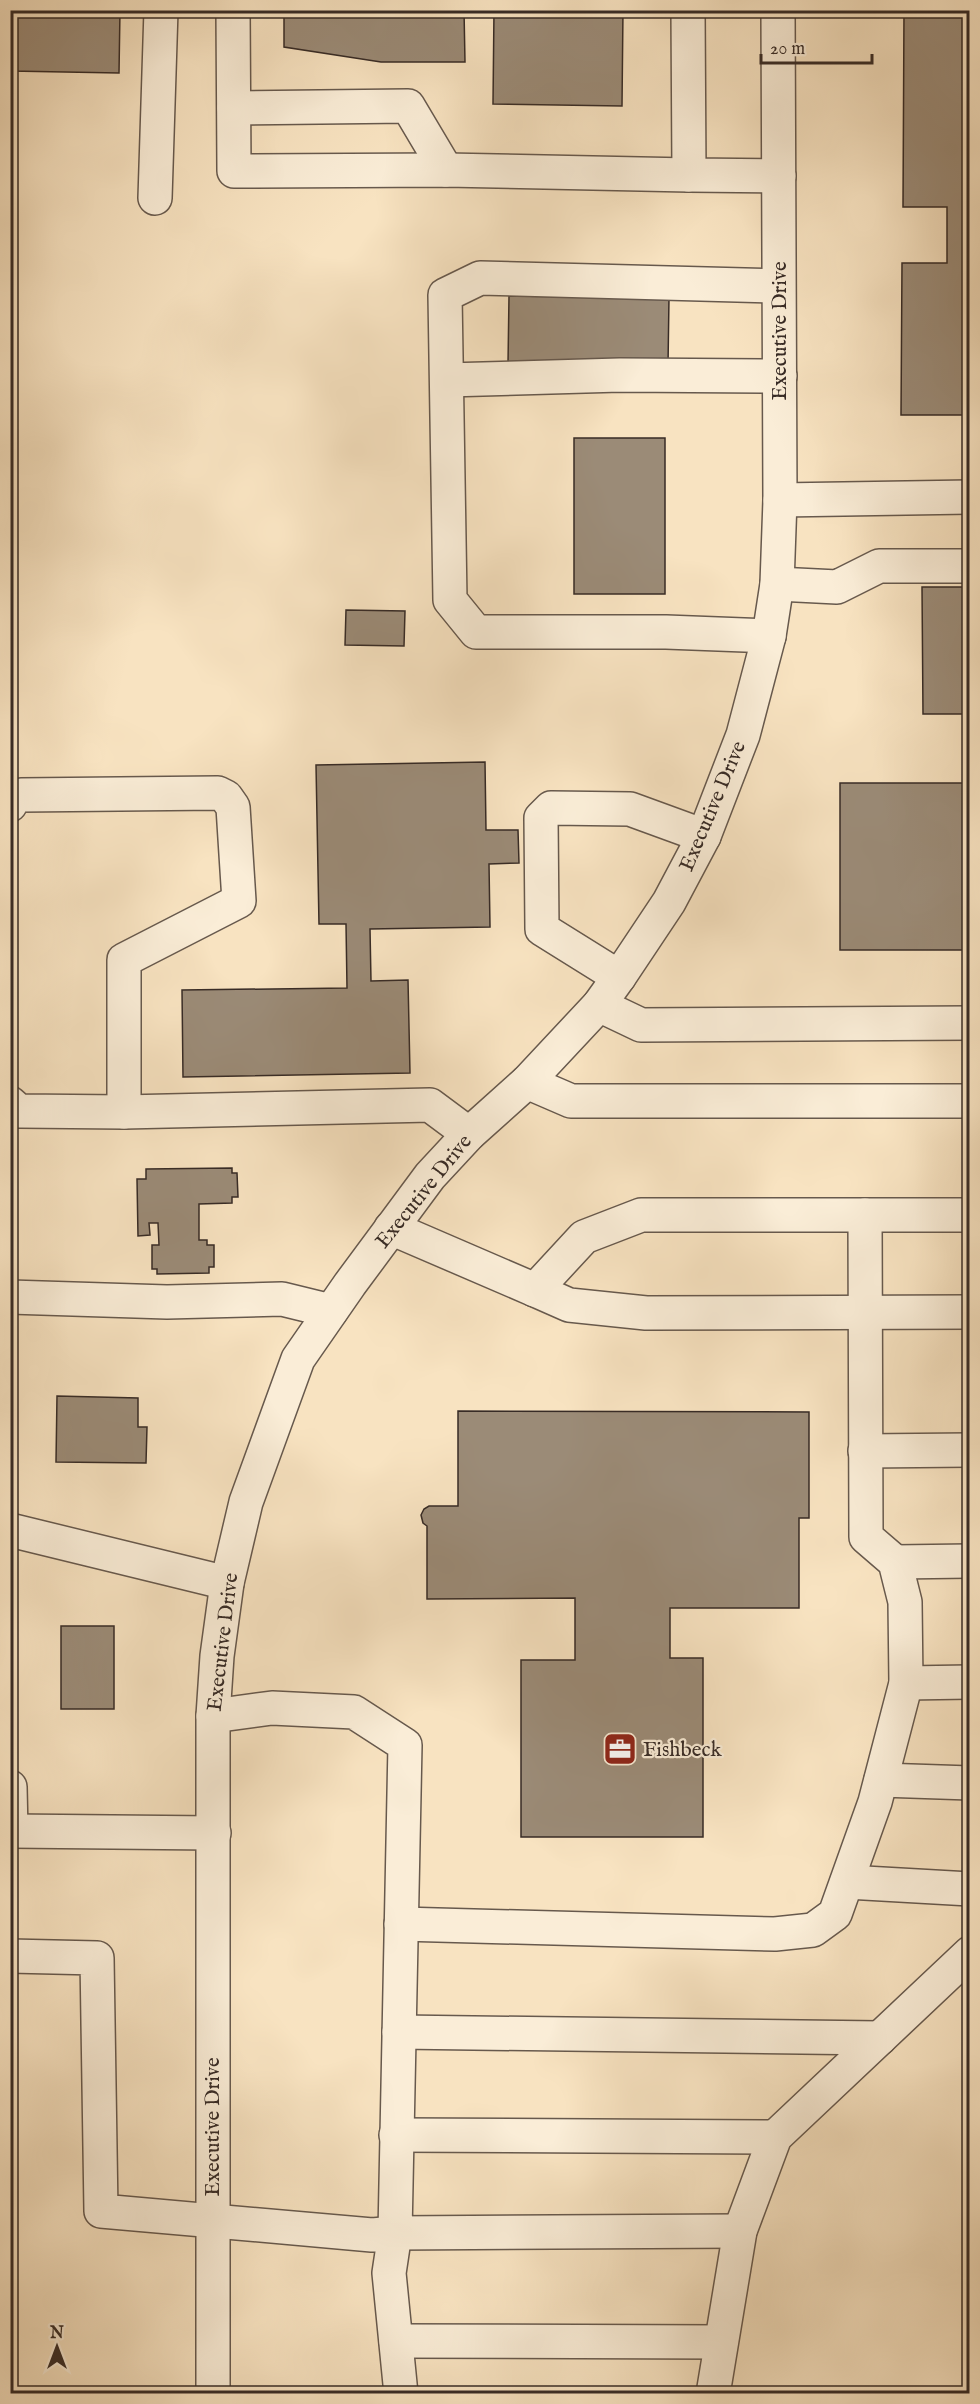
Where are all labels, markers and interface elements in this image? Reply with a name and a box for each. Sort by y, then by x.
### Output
scale bar [761,27,872,65]
text: 20 m [770,38,805,61]
street label: Executive Drive [767,261,794,401]
street label: Executive Drive [674,737,753,876]
street label: Executive Drive [370,1129,479,1255]
street label: Executive Drive [202,1571,245,1713]
office icon: Fishbeck [602,1731,638,1767]
place label: Fishbeck [643,1737,722,1764]
street label: Executive Drive [200,2057,227,2197]
north arrow [27,2317,87,2377]
text: N [49,2324,64,2344]

